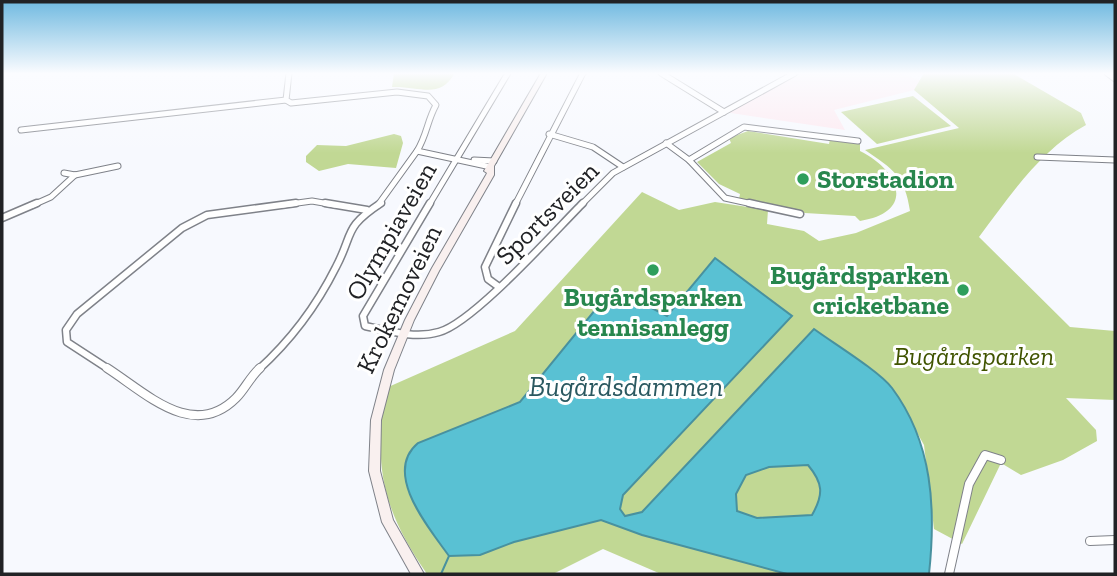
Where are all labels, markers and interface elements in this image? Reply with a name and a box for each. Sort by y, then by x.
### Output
street label: Sportsveien [489,155,605,271]
street label: Olympiaveien [339,156,443,306]
place label: Storstadion [817,163,955,195]
marker: Storstadion [795,171,811,187]
street label: Krokemoveien [349,220,449,378]
place label: Bugårdsparken cricketbane [770,259,950,321]
marker: Bugårdsparken tennisanlegg [645,262,661,278]
place label: Bugårdsparken tennisanlegg [563,281,743,343]
marker: Bugårdsparken cricketbane [955,282,971,298]
park label: Bugårdsparken [894,340,1054,372]
water label: Bugårdsdammen [529,370,723,403]

